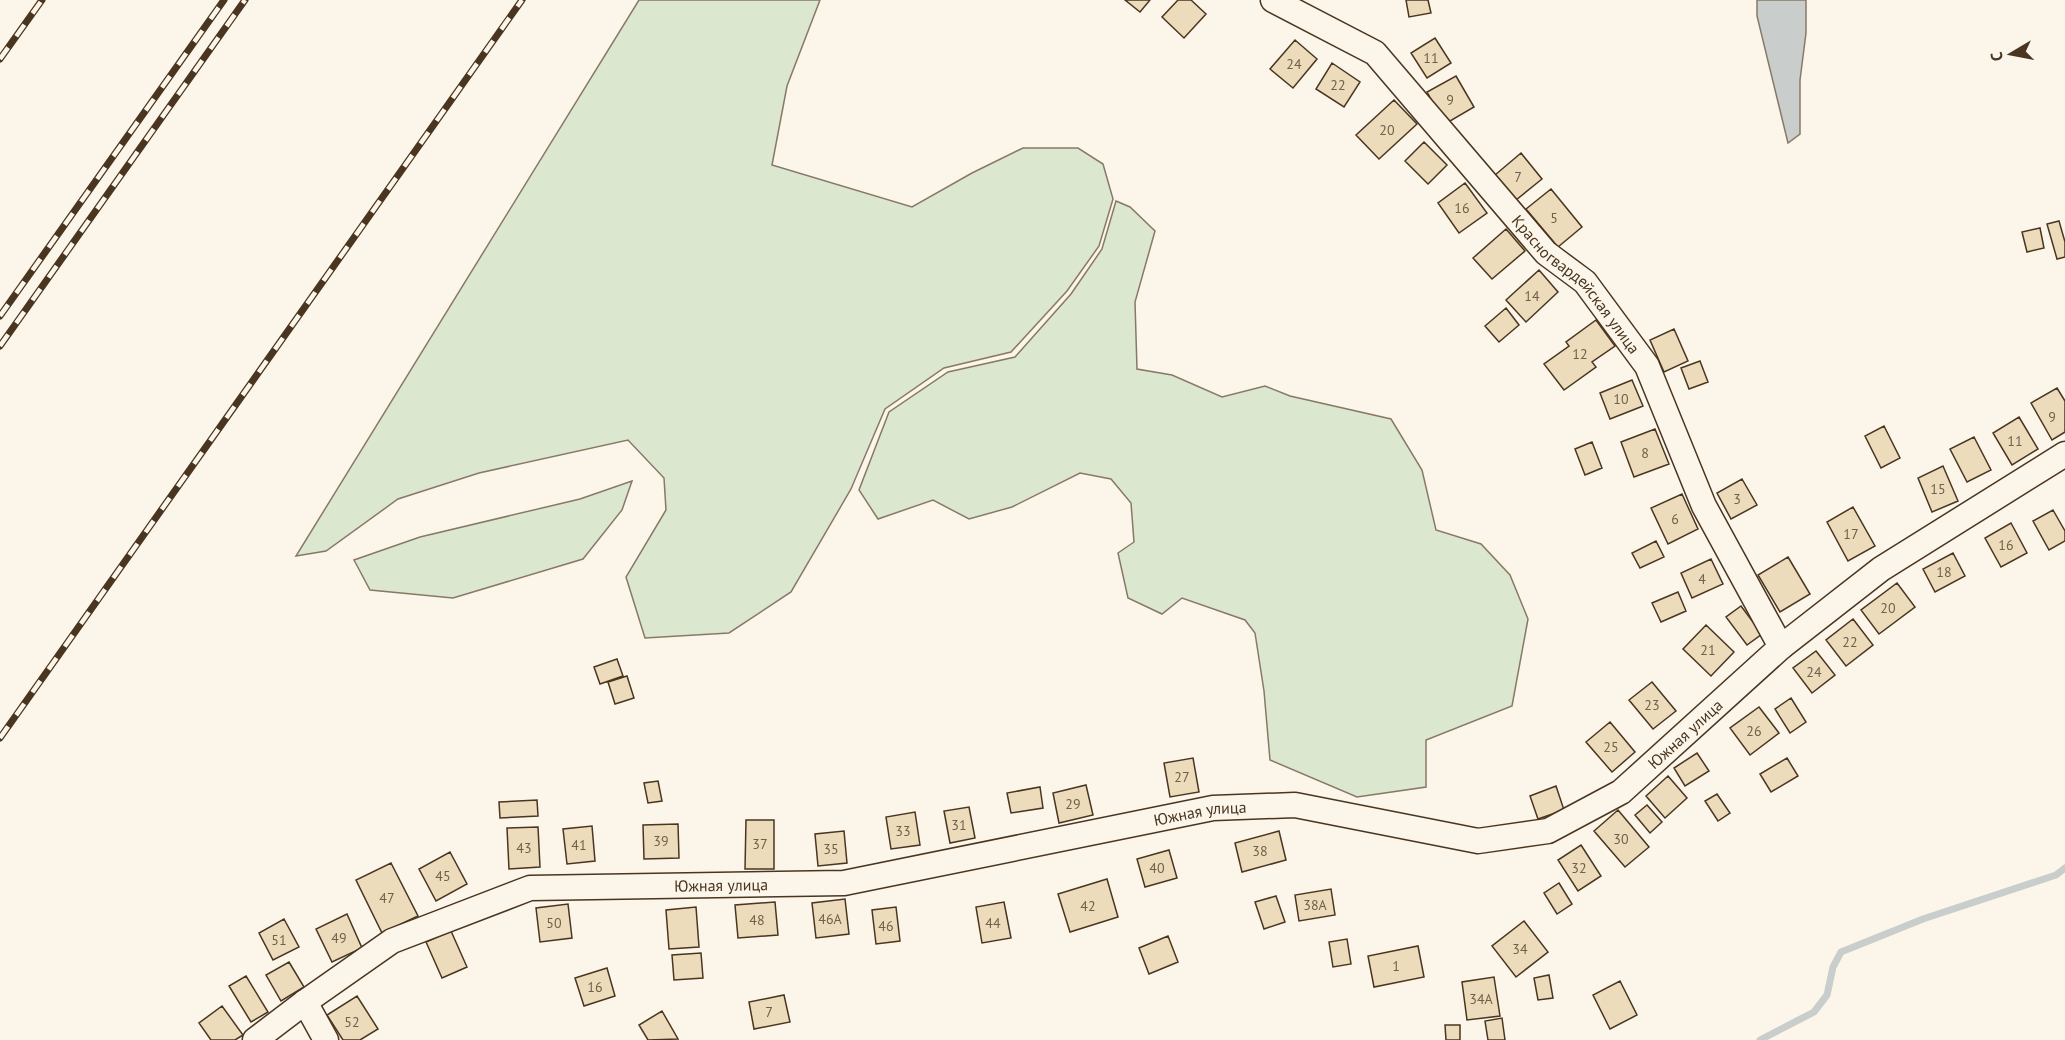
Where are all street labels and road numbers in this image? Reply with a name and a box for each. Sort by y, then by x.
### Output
street label: Красногвардейская улица [1508,211,1644,357]
street label: Южная улица [1644,695,1727,773]
street label: Южная улица [1152,797,1247,830]
street label: Южная улица [674,874,768,896]

